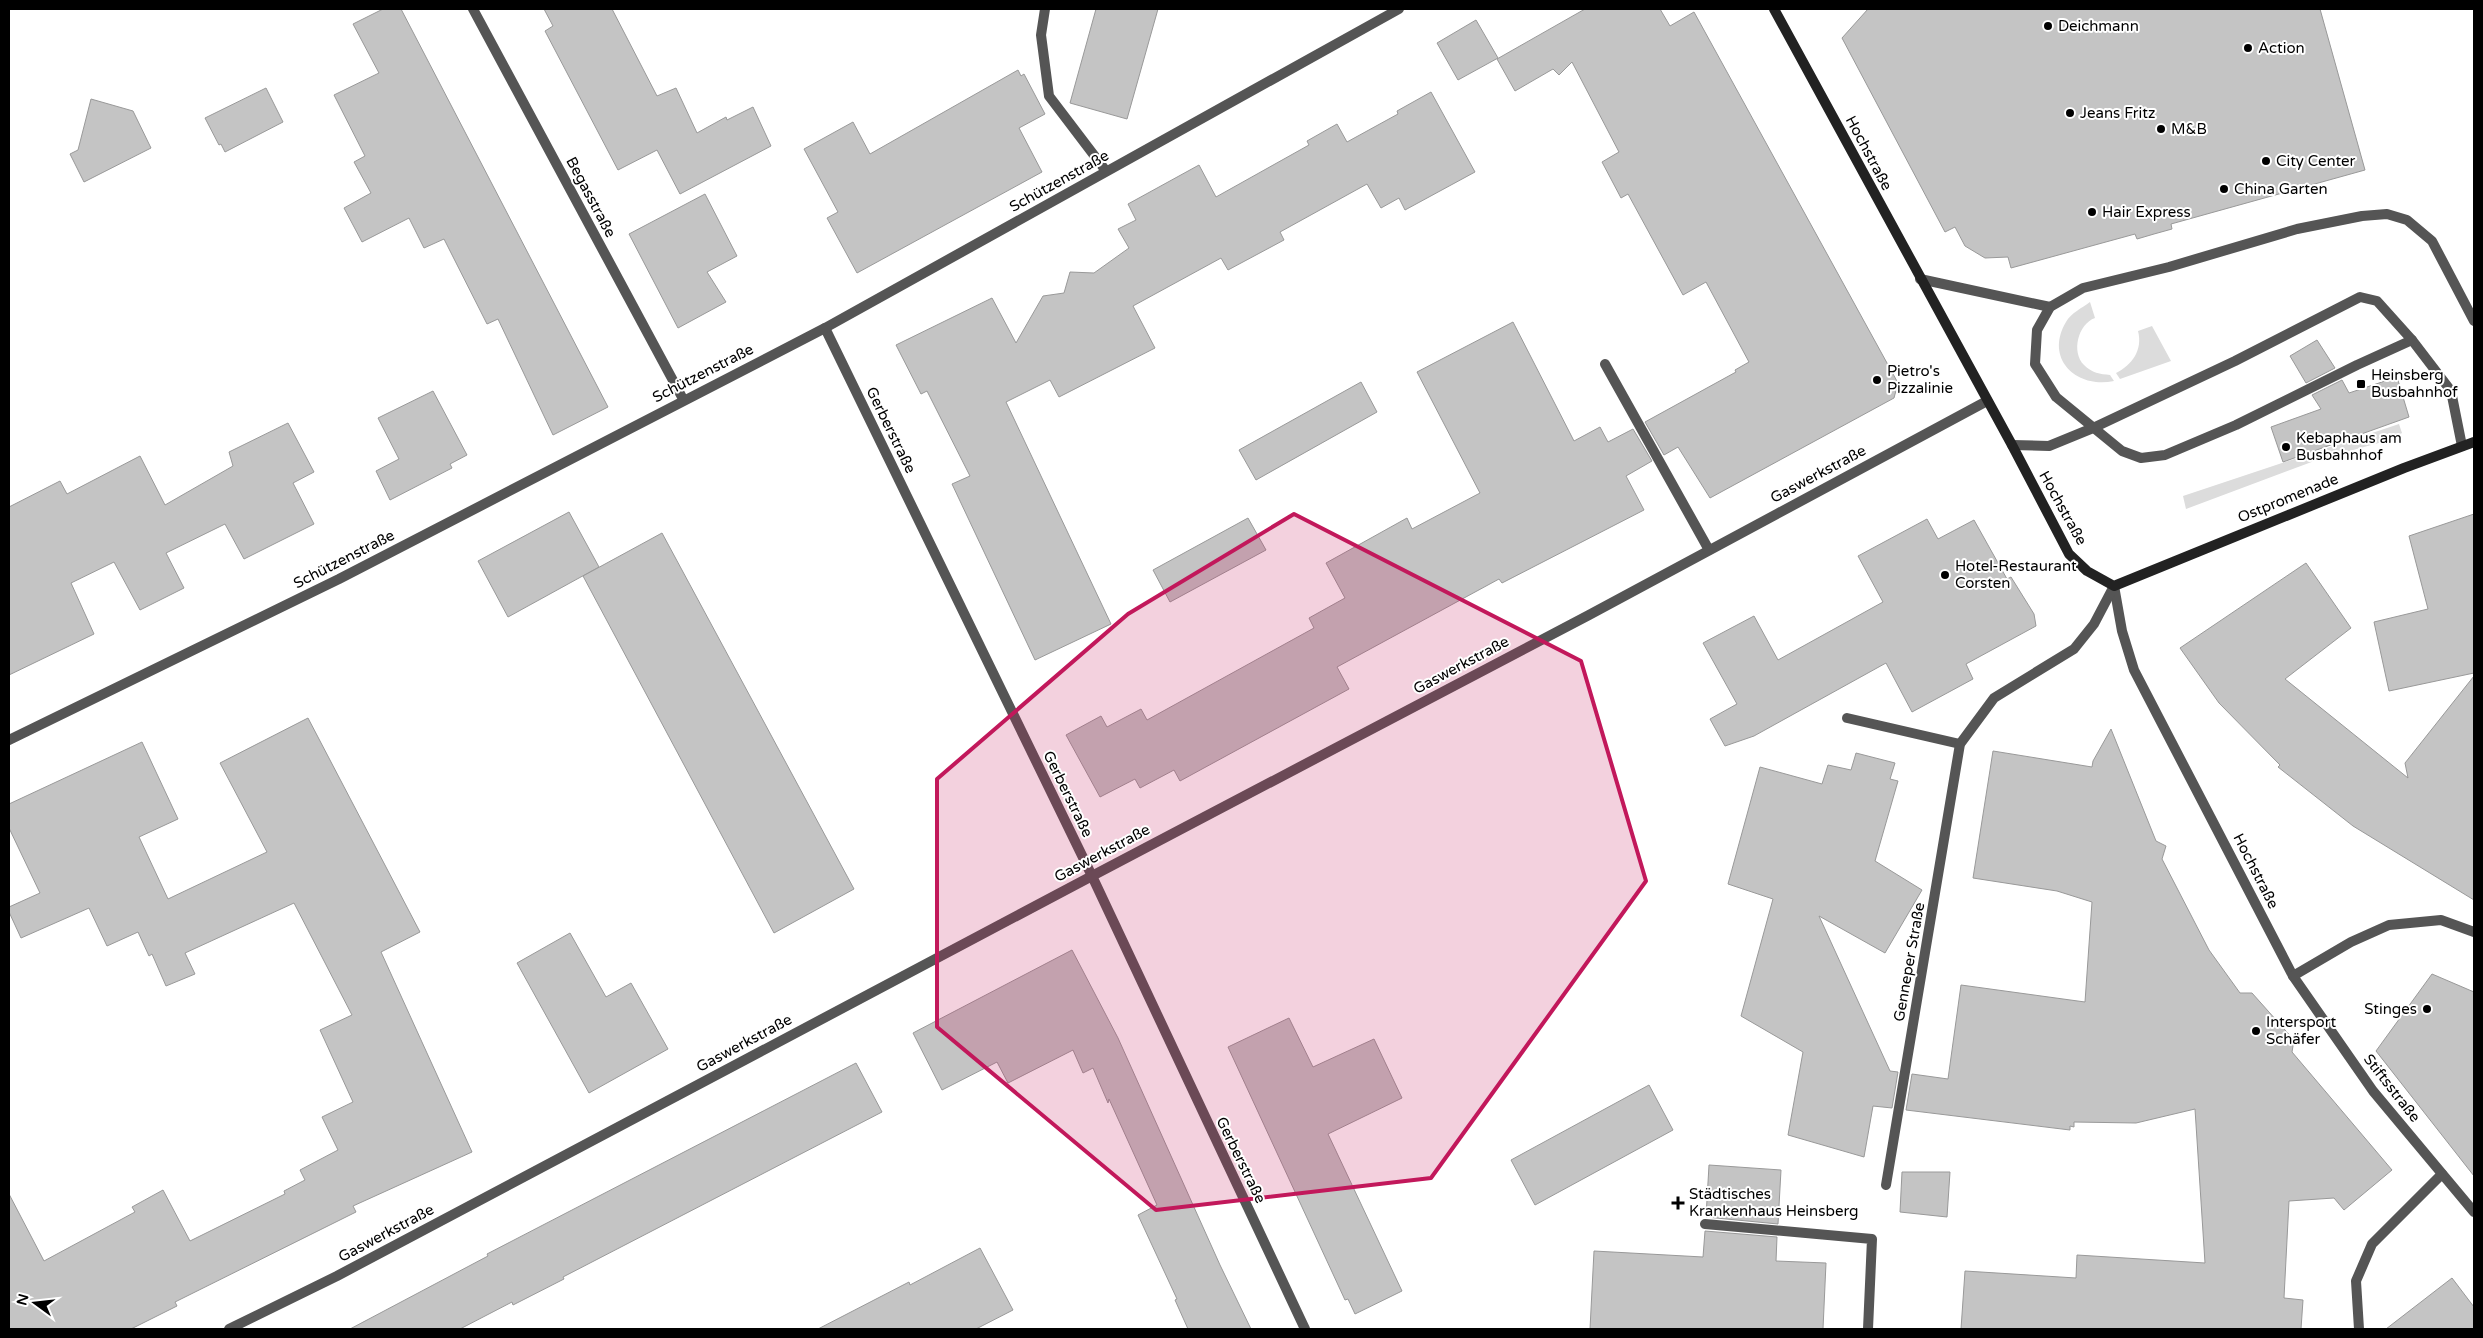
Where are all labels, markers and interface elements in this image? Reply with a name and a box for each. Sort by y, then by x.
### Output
place label: Deichmann [2058,17,2139,35]
marker: Deichmann [2042,20,2054,32]
place label: Action [2258,39,2305,57]
marker: Action [2242,42,2254,54]
place label: Jeans Fritz [2080,104,2156,122]
marker: Jeans Fritz [2064,107,2076,119]
street label: Hochstraße [1842,113,1896,193]
place label: M&B [2171,120,2207,138]
marker: M&B [2155,123,2167,135]
street label: Schützenstraße [1006,146,1112,216]
place label: City Center [2276,152,2356,170]
street label: Begasstraße [562,154,620,240]
marker: City Center [2260,155,2272,167]
place label: China Garten [2234,180,2328,198]
marker: China Garten [2218,183,2230,195]
place label: Hair Express [2102,203,2191,221]
marker: Hair Express [2086,206,2098,218]
street label: Schützenstraße [649,340,757,406]
place label: Pietro's Pizzalinie [1887,362,1953,397]
place label: Heinsberg Busbahnhof [2371,366,2458,401]
marker: Pietro's Pizzalinie [1871,374,1883,386]
marker: Heinsberg Busbahnhof [2355,378,2367,390]
street label: Gerberstraße [862,384,920,476]
place label: Kebaphaus am Busbahnhof [2296,429,2402,464]
street label: Gaswerkstraße [1767,441,1869,507]
marker: Kebaphaus am Busbahnhof [2280,441,2292,453]
street label: Hochstraße [2035,468,2091,548]
street label: Ostpromenade [2235,470,2341,526]
street label: Schützenstraße [290,526,398,592]
place label: Hotel-Restaurant Corsten [1955,557,2077,592]
marker: Hotel-Restaurant Corsten [1939,569,1951,581]
street label: Gaswerkstraße [1410,632,1512,698]
street label: Gerberstraße [1039,748,1097,840]
street label: Gaswerkstraße [1051,820,1153,886]
street label: Hochstraße [2229,830,2283,912]
street label: Genneper Straße [1890,901,1928,1023]
place label: Stinges [2364,1000,2417,1018]
marker: Stinges [2421,1003,2433,1015]
street label: Gaswerkstraße [693,1010,795,1076]
place label: Intersport Schäfer [2266,1013,2336,1048]
marker: Intersport Schäfer [2250,1025,2262,1037]
street label: Stiftsstraße [2360,1050,2424,1126]
street label: Gerberstraße [1212,1114,1270,1206]
place label: Städtisches Krankenhaus Heinsberg [1689,1185,1858,1220]
marker: Städtisches Krankenhaus Heinsberg [1671,1196,1685,1210]
street label: Gaswerkstraße [335,1200,437,1266]
north arrow [10,1278,60,1328]
text: N [13,1292,33,1307]

